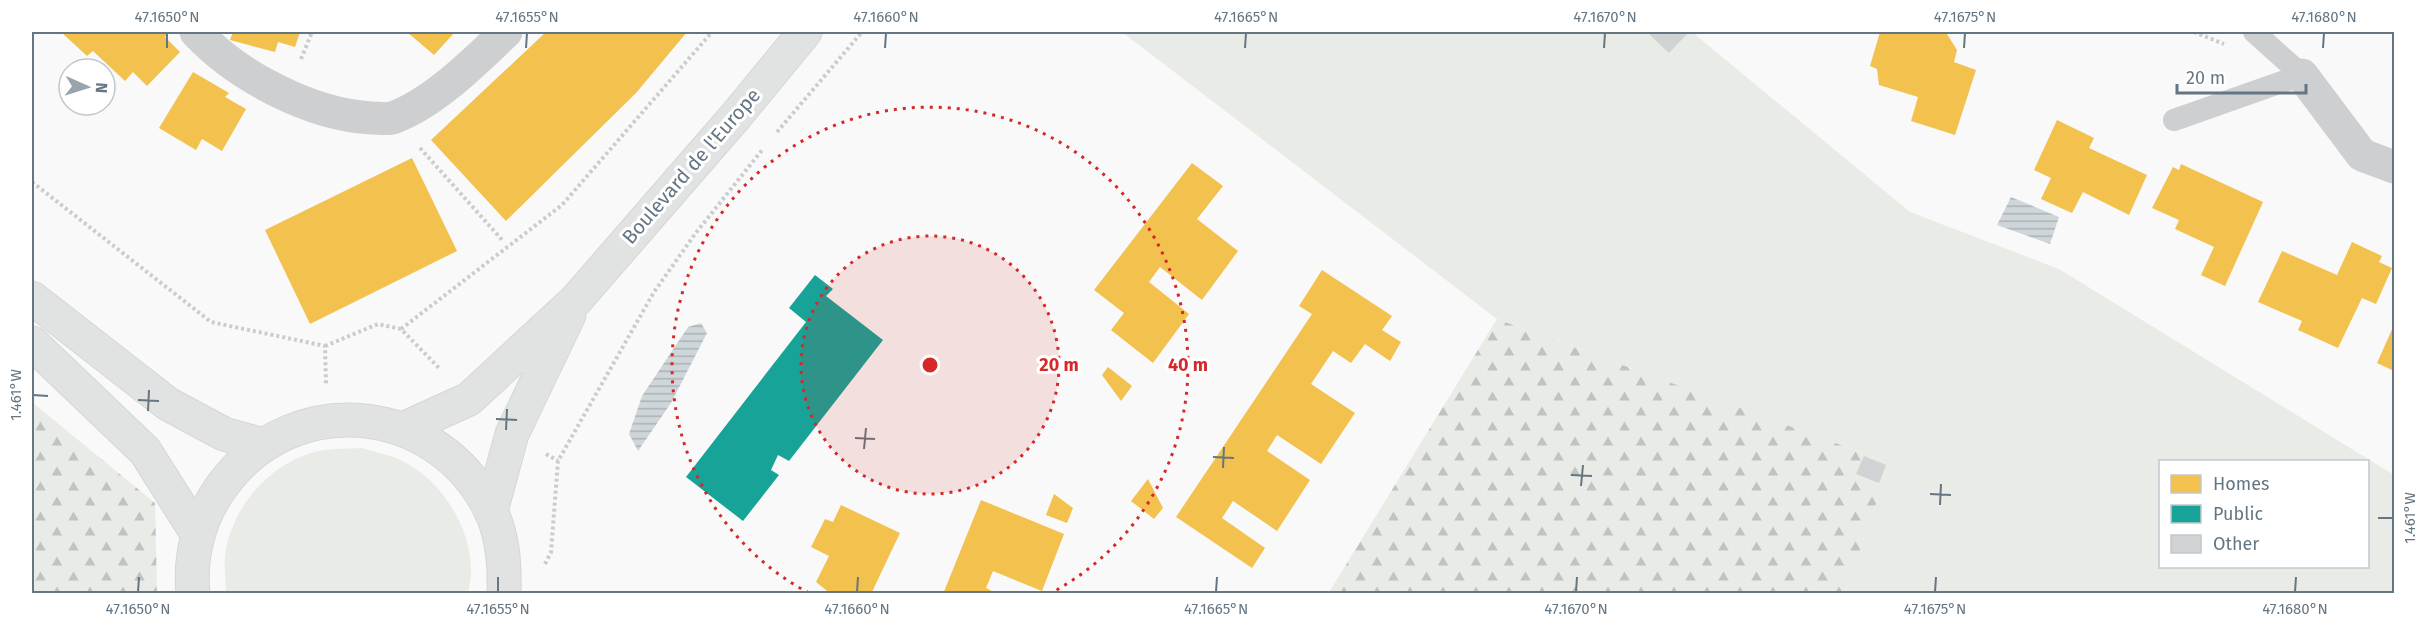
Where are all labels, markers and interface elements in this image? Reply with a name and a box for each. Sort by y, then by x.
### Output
text: 47.1650°N [135,8,199,26]
text: 47.1655°N [495,8,559,26]
text: 47.1660°N [853,8,919,26]
text: 47.1665°N [1214,8,1278,26]
text: 47.1670°N [1573,8,1637,26]
text: 47.1675°N [1934,8,1996,26]
text: 47.1680°N [2291,8,2357,26]
north arrow [57,57,117,117]
scale bar [2177,57,2306,95]
text: 20 m [2186,67,2225,89]
text: N [92,82,111,94]
street label: Boulevard de l'Europe [617,83,765,249]
text: 20 m [1039,354,1079,376]
text: 40 m [1168,354,1208,376]
centre of rings [920,355,940,375]
text: 1.461°W [7,369,25,421]
legend [2159,460,2369,568]
text: Homes [2213,473,2269,495]
text: 1.461°W [2401,492,2419,544]
text: Public [2213,503,2263,525]
text: Other [2213,533,2259,555]
text: 47.1650°N [106,600,170,618]
text: 47.1655°N [466,600,530,618]
text: 47.1660°N [824,600,890,618]
text: 47.1665°N [1184,600,1248,618]
text: 47.1670°N [1544,600,1608,618]
text: 47.1675°N [1904,600,1966,618]
text: 47.1680°N [2262,600,2328,618]

